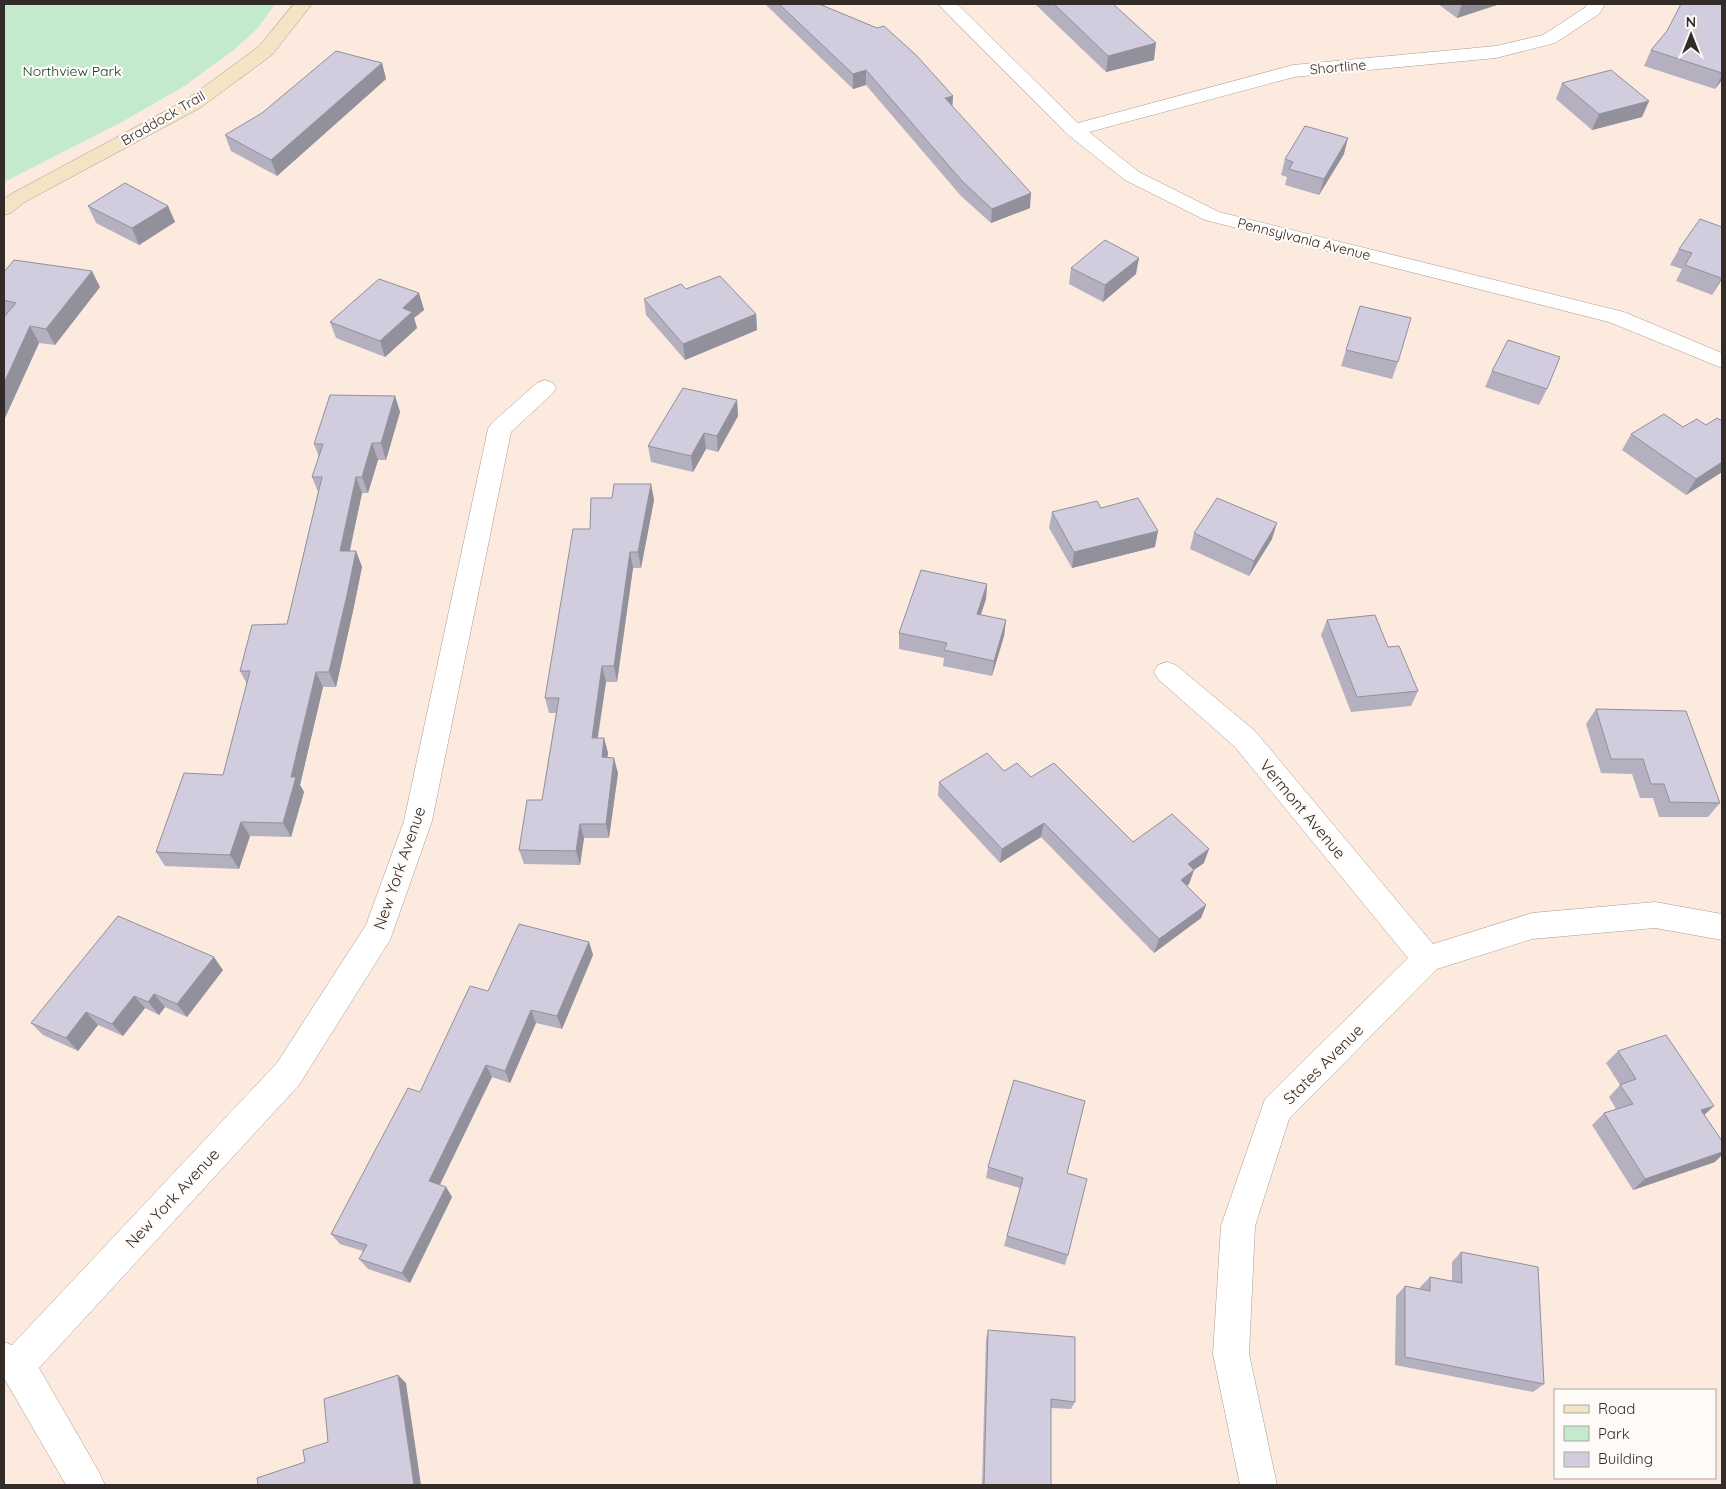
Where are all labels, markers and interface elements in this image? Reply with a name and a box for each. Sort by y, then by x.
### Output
north arrow [1666,10,1716,60]
text: N [1686,13,1696,31]
street label: Shortline [1309,56,1367,78]
park label: Northview Park [23,62,121,80]
street label: Braddock Trail [118,87,208,149]
street label: Pennsylvania Avenue [1235,214,1373,264]
street label: Vermont Avenue [1256,755,1350,863]
street label: New York Avenue [369,804,429,932]
street label: States Avenue [1279,1020,1367,1108]
street label: New York Avenue [121,1144,223,1252]
legend [1554,1389,1716,1479]
text: Road [1598,1399,1635,1418]
text: Park [1598,1424,1630,1443]
text: Building [1598,1449,1653,1468]

